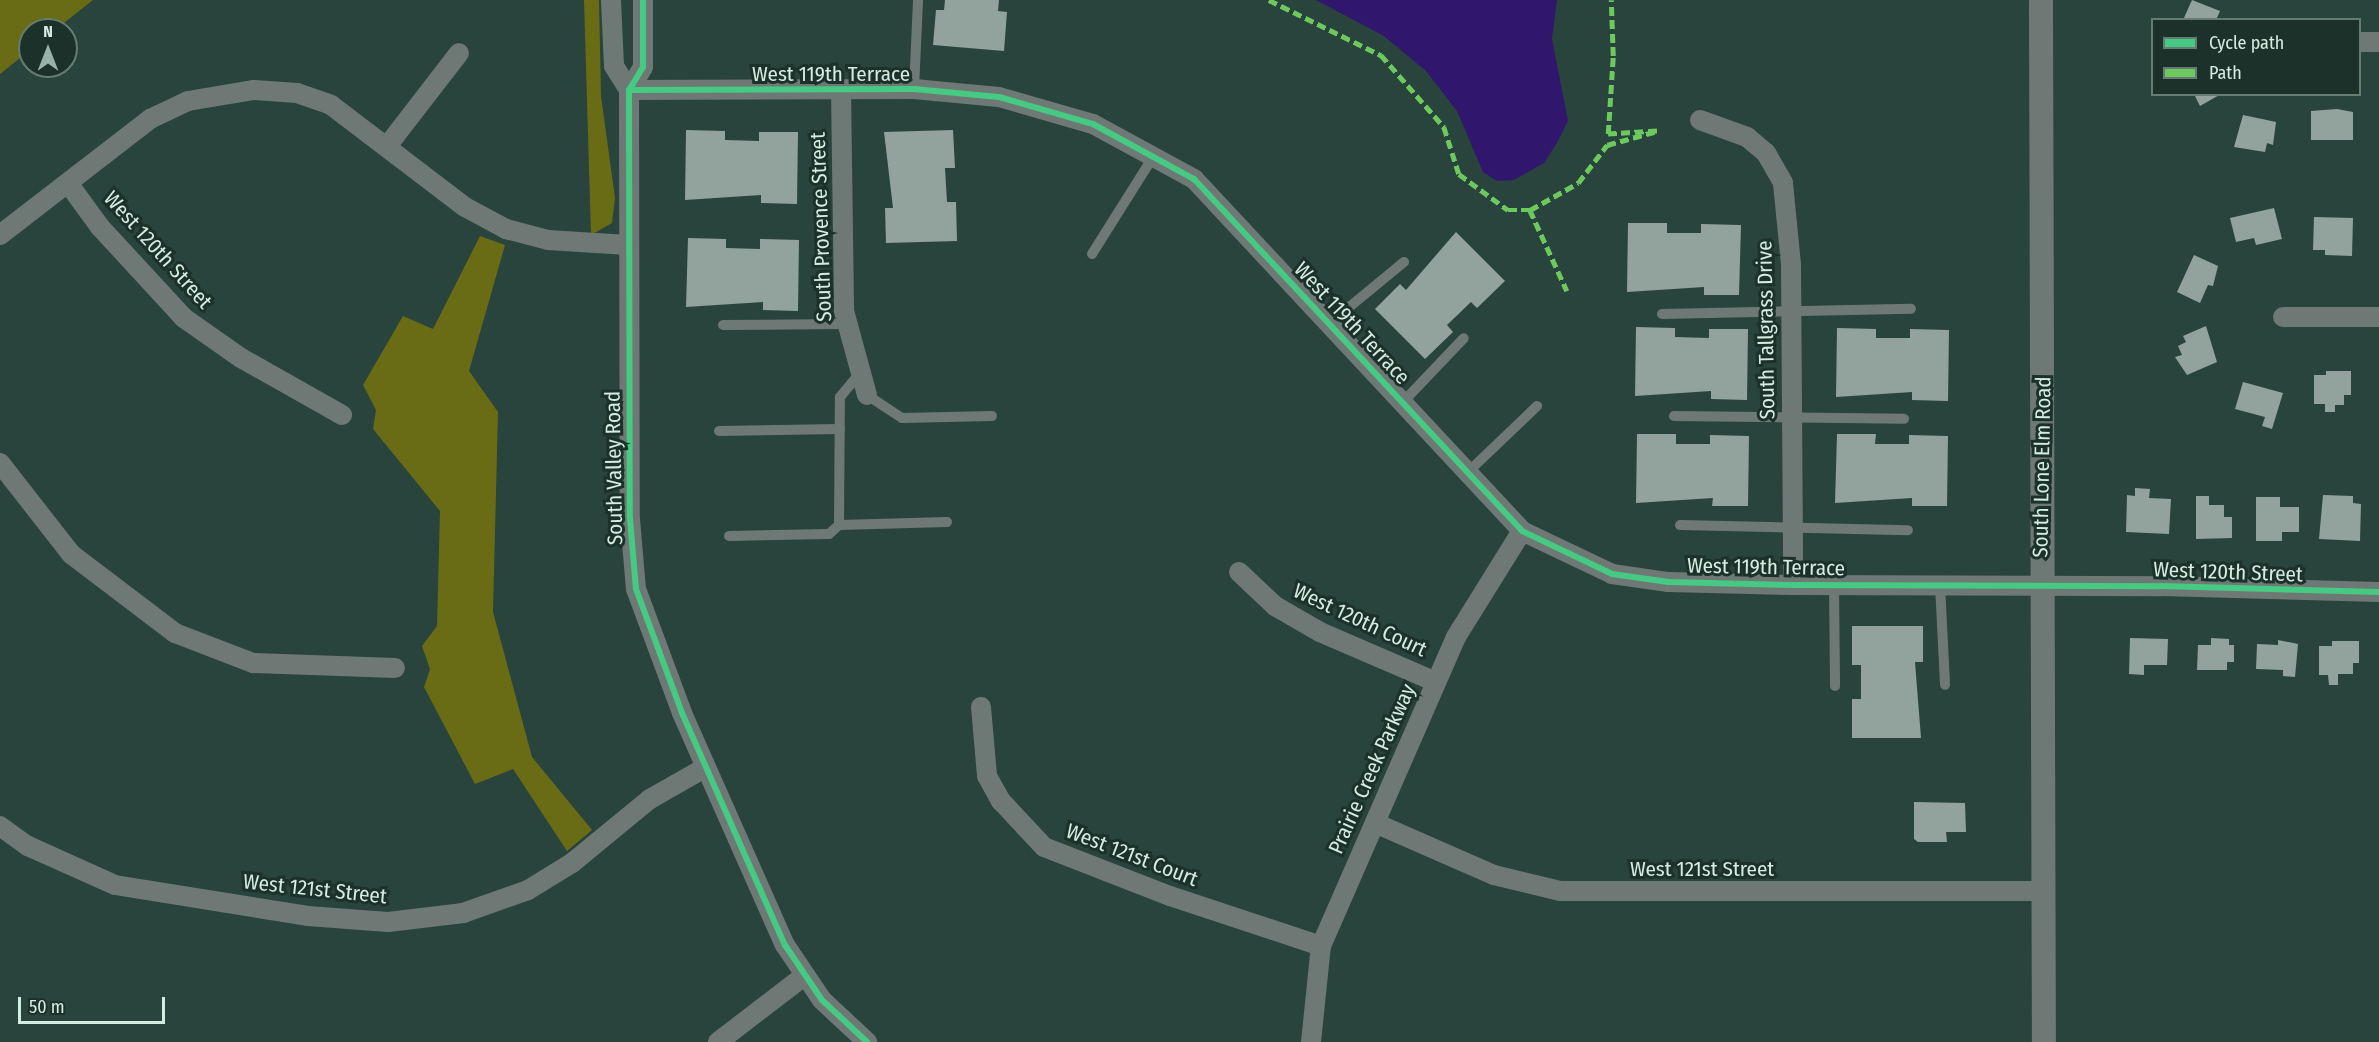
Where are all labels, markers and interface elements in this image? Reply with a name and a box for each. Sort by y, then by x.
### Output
north arrow [18,18,78,78]
legend [2151,18,2361,96]
text: N [43,22,53,41]
text: Cycle path [2209,32,2284,54]
street label: West 119th Terrace [752,61,910,87]
text: Path [2209,62,2242,84]
street label: South Provence Street [805,132,837,322]
street label: West 120th Street [99,186,217,314]
street label: South Tallgrass Drive [1752,240,1780,420]
street label: West 119th Terrace [1289,257,1415,389]
street label: South Lone Elm Road [2028,376,2056,558]
street label: South Valley Road [600,391,628,545]
street label: West 119th Terrace [1687,553,1845,581]
street label: West 120th Street [2153,557,2303,587]
street label: West 120th Court [1289,578,1431,662]
street label: Prairie Creek Parkway [1323,680,1421,858]
street label: West 121st Court [1063,818,1201,892]
street label: West 121st Street [1630,856,1774,882]
street label: West 121st Street [242,869,388,909]
scale bar [21,985,168,1023]
text: 50 m [29,996,65,1018]

